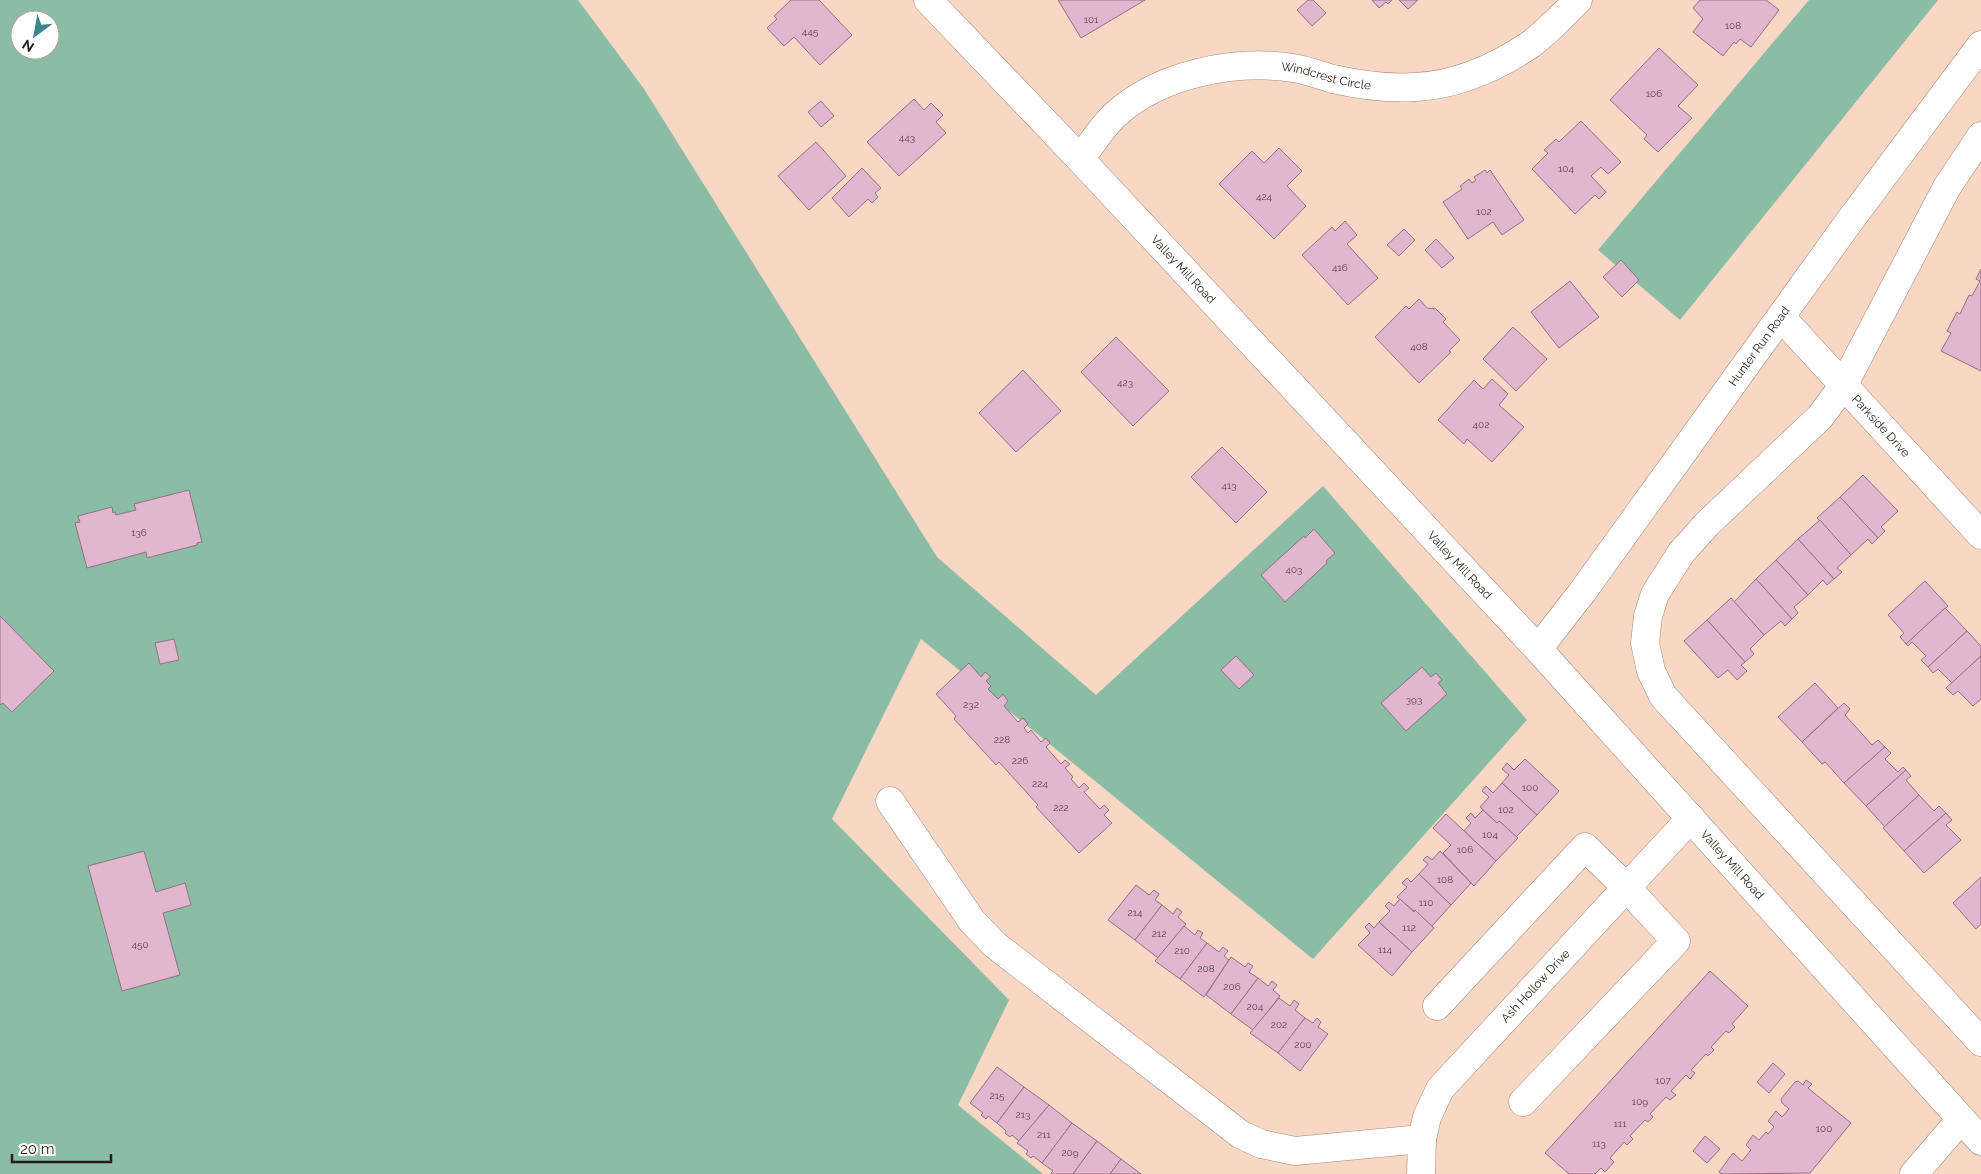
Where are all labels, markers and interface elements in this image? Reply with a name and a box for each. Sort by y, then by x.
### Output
north arrow [10,10,60,60]
house number: 101 [1084,14,1099,25]
house number: 108 [1725,20,1741,31]
house number: 445 [802,26,819,37]
text: N [19,36,37,56]
street label: Windcrest Circle [1280,59,1372,93]
house number: 106 [1646,88,1662,99]
house number: 443 [899,132,915,143]
house number: 104 [1558,163,1574,174]
house number: 424 [1256,191,1273,202]
house number: 102 [1476,206,1492,217]
street label: Valley Mill Road [1148,232,1218,306]
house number: 416 [1332,262,1348,273]
street label: Hunter Run Road [1726,304,1793,389]
house number: 408 [1410,341,1428,352]
house number: 423 [1117,377,1133,388]
street label: Parkside Drive [1849,392,1913,460]
house number: 402 [1473,419,1489,430]
house number: 413 [1221,480,1237,491]
house number: 136 [131,527,147,538]
street label: Valley Mill Road [1425,528,1495,602]
house number: 403 [1286,564,1302,575]
house number: 393 [1406,694,1422,705]
house number: 232 [963,699,979,710]
house number: 228 [994,734,1010,745]
house number: 226 [1012,755,1028,766]
house number: 224 [1032,778,1048,789]
house number: 100 [1522,782,1538,793]
house number: 222 [1053,802,1069,813]
house number: 102 [1498,804,1514,815]
street label: Valley Mill Road [1698,827,1767,902]
house number: 104 [1482,829,1498,840]
house number: 106 [1457,844,1473,855]
house number: 108 [1437,874,1453,885]
house number: 110 [1419,897,1433,908]
house number: 214 [1128,907,1143,918]
house number: 112 [1402,922,1416,933]
house number: 212 [1152,928,1166,939]
house number: 450 [131,939,149,950]
house number: 114 [1378,944,1393,955]
house number: 210 [1174,945,1190,956]
street label: Ash Hollow Drive [1498,946,1573,1025]
house number: 208 [1197,963,1215,974]
house number: 206 [1223,981,1241,992]
house number: 204 [1247,1001,1264,1012]
house number: 202 [1271,1019,1287,1030]
house number: 200 [1294,1039,1312,1050]
house number: 107 [1655,1075,1671,1086]
house number: 215 [990,1090,1005,1101]
house number: 109 [1632,1096,1648,1107]
house number: 213 [1016,1109,1030,1120]
house number: 111 [1614,1118,1627,1129]
house number: 100 [1816,1123,1832,1134]
house number: 211 [1037,1129,1052,1140]
scale bar [12,1132,111,1164]
house number: 113 [1592,1138,1606,1149]
text: 20 m [20,1140,55,1158]
house number: 209 [1061,1147,1079,1158]

